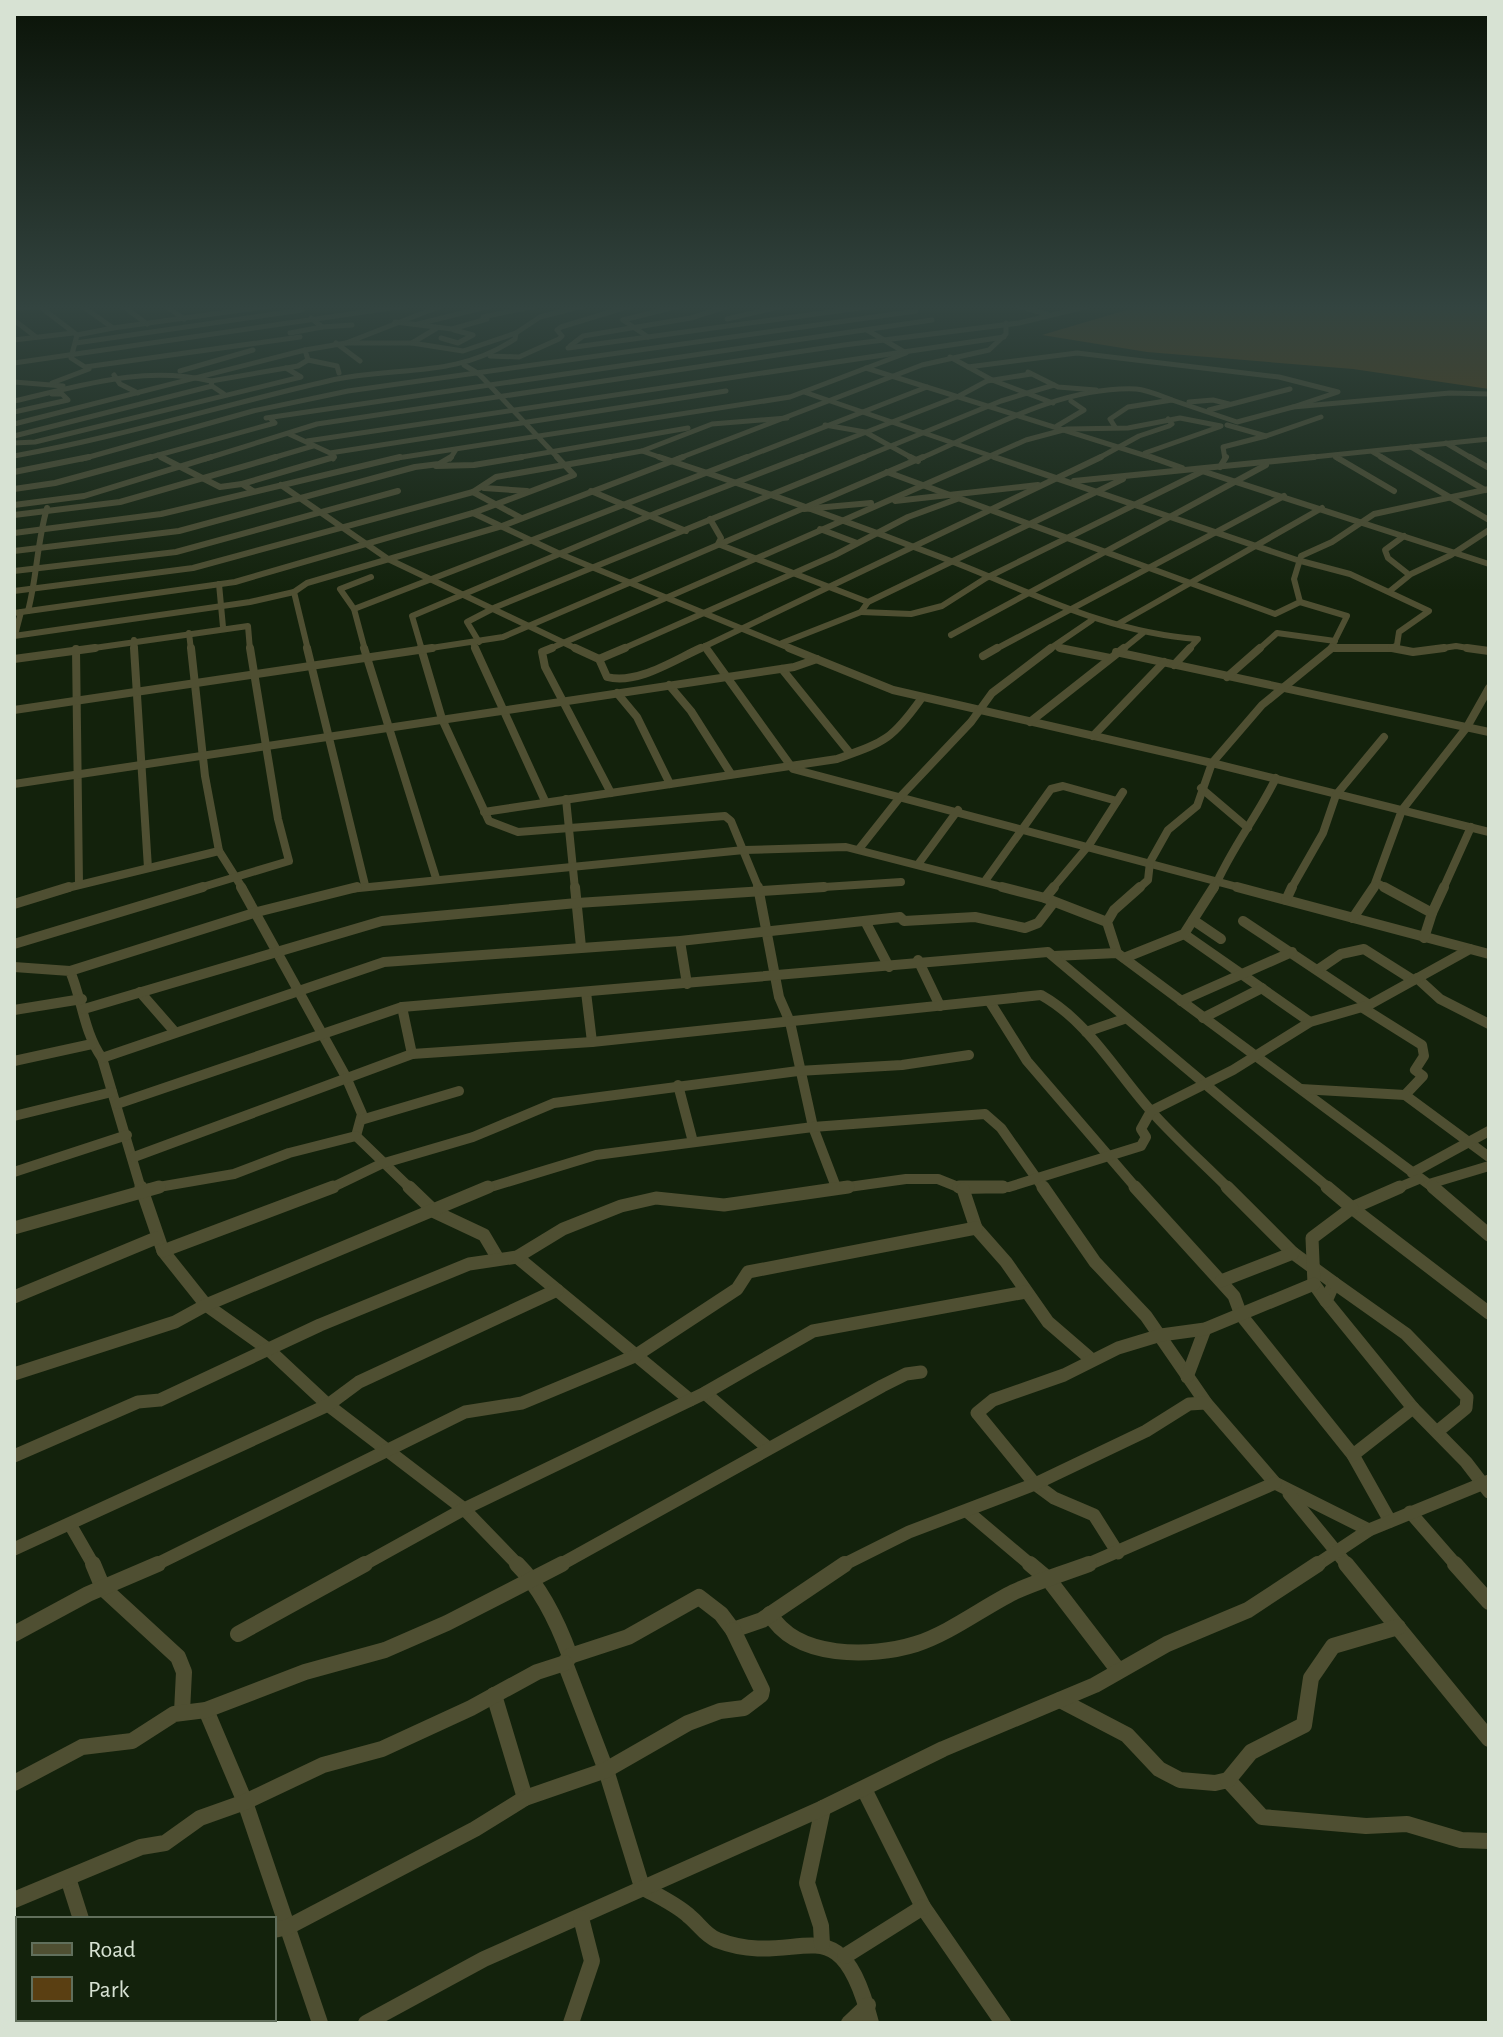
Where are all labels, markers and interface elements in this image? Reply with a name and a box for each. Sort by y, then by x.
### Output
legend [16,1917,276,2021]
text: Road [88,1938,136,1962]
text: Park [88,1978,129,2002]

